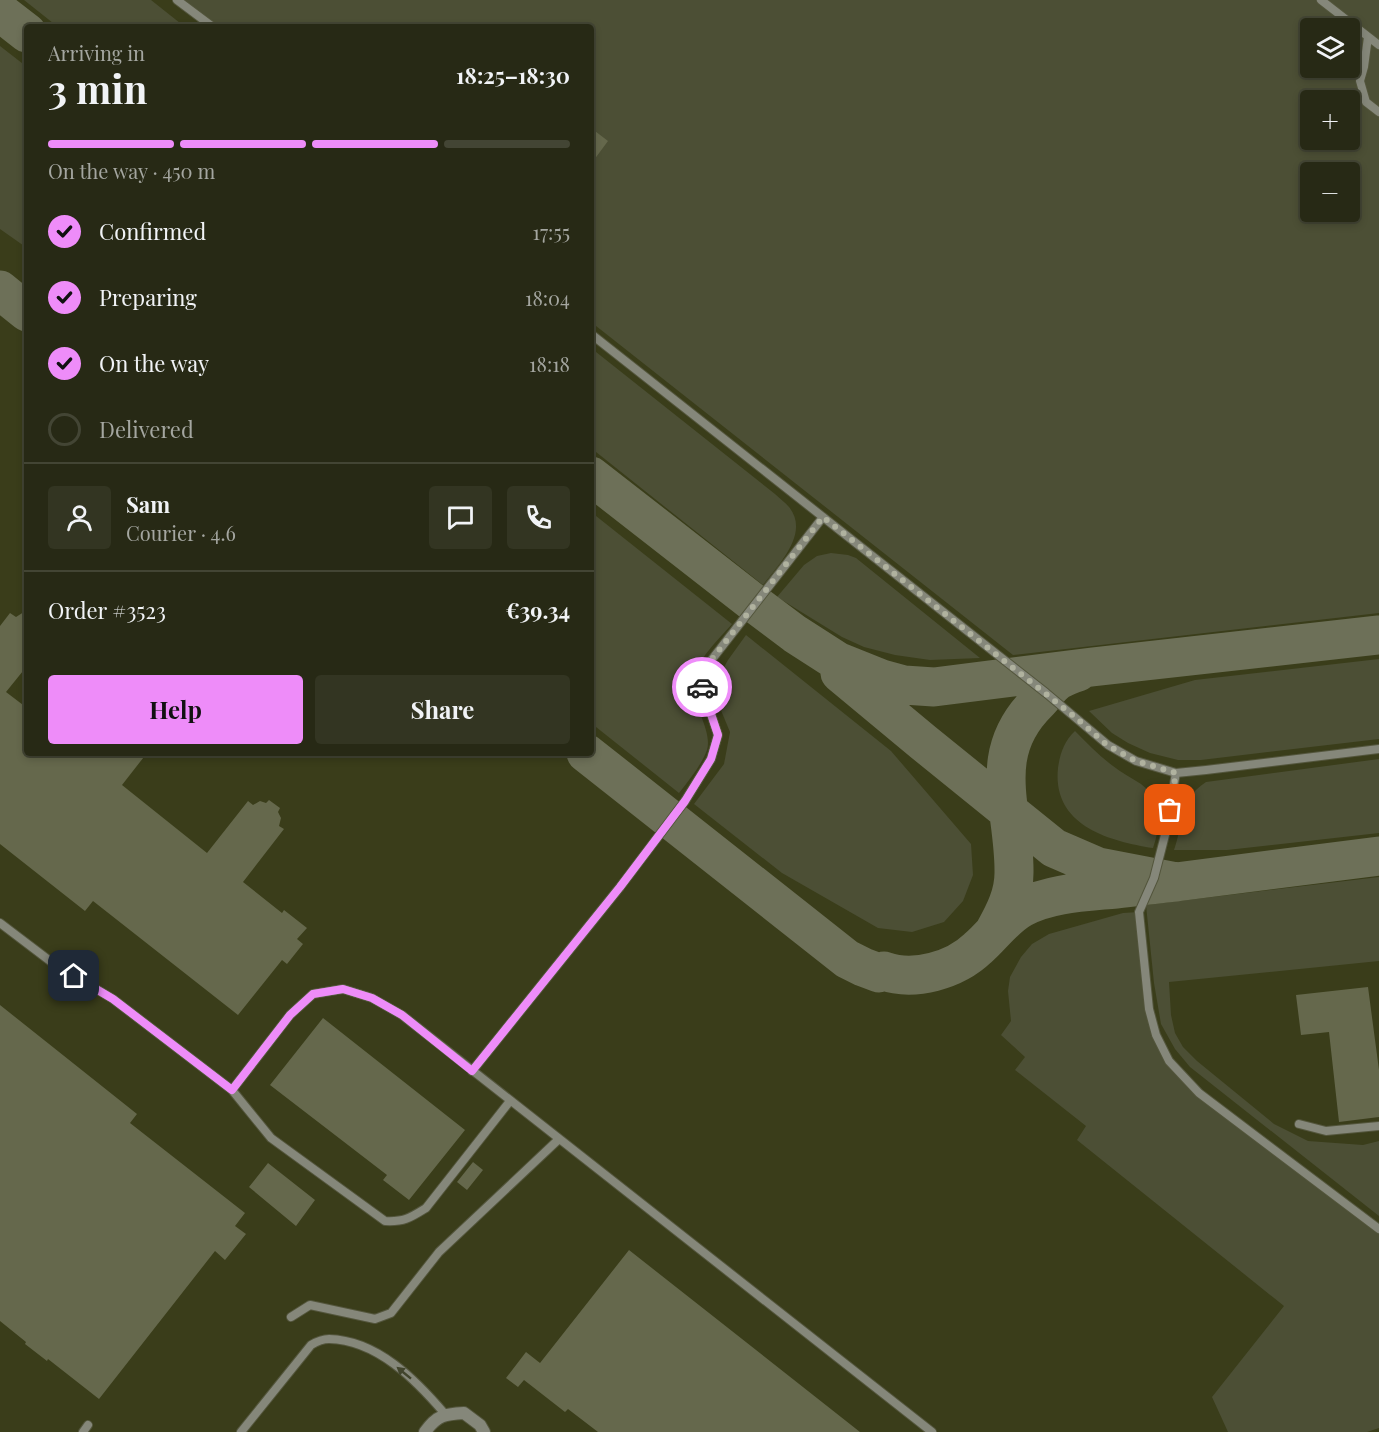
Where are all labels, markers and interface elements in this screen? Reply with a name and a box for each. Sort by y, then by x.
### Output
map controls [1300,18,1360,222]
button: layers [1300,18,1360,78]
text: Arriving in [48,39,145,66]
text: 18:25–18:30 [456,60,570,90]
text: 3 min [48,62,147,114]
button: + [1300,90,1360,150]
text: On the way · 450 m [48,157,215,184]
button: − [1300,162,1360,222]
icon: check [48,215,81,248]
text: Confirmed [99,216,206,246]
text: 17:55 [533,218,570,245]
icon: check [48,281,81,314]
text: Preparing [99,282,197,312]
text: 18:04 [525,284,570,311]
icon: check [48,347,81,380]
text: On the way [99,348,209,378]
text: 18:18 [529,350,570,377]
text: Delivered [99,414,194,444]
button: person [48,486,111,549]
button: chat [429,486,492,549]
button: phone [507,486,570,549]
text: Sam [126,489,170,519]
text: Courier · 4.6 [126,519,236,546]
text: Order #3523 [48,595,166,625]
text: €39.34 [506,595,570,625]
courier [672,657,732,717]
icon: car [686,671,719,704]
button: Help [48,675,303,744]
button: Share [315,675,570,744]
pin [1144,784,1195,835]
icon: bag [1153,793,1186,826]
pin [48,950,99,1001]
icon: home [57,959,90,992]
one-way arrow [396,1367,412,1380]

